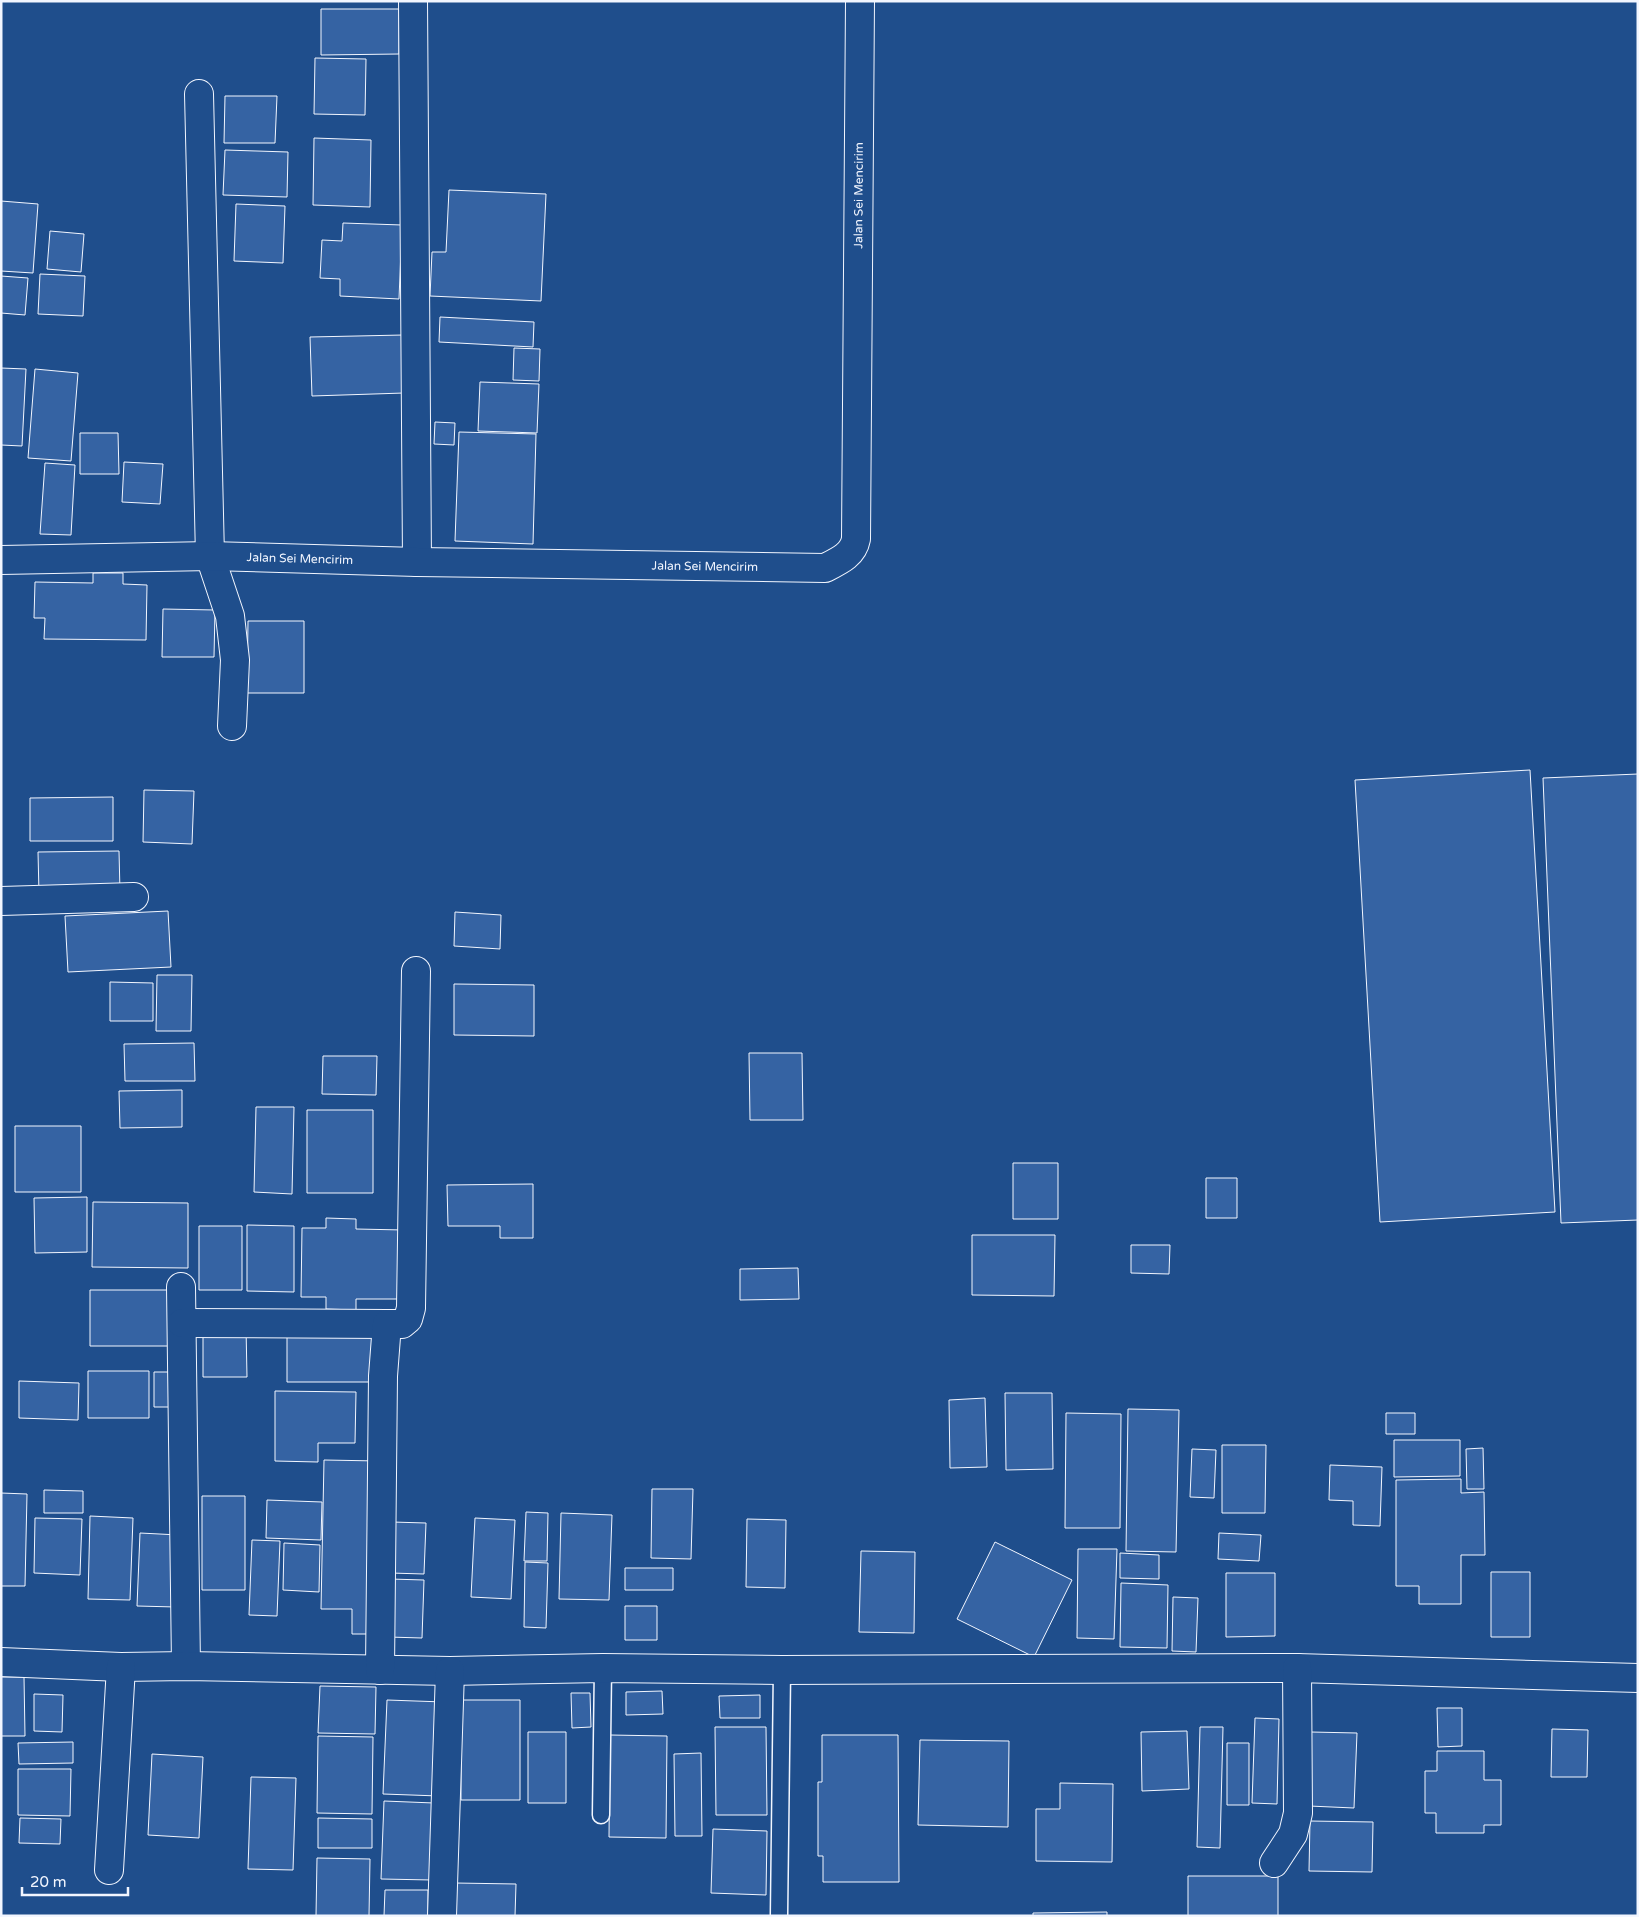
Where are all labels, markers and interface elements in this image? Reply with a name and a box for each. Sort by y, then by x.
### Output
street label: Jalan Sei Mencirim [851,142,866,249]
street label: Jalan Sei Mencirim [247,550,353,567]
street label: Jalan Sei Mencirim [652,558,758,574]
scale bar [22,1864,129,1896]
text: 20 m [30,1873,67,1891]

